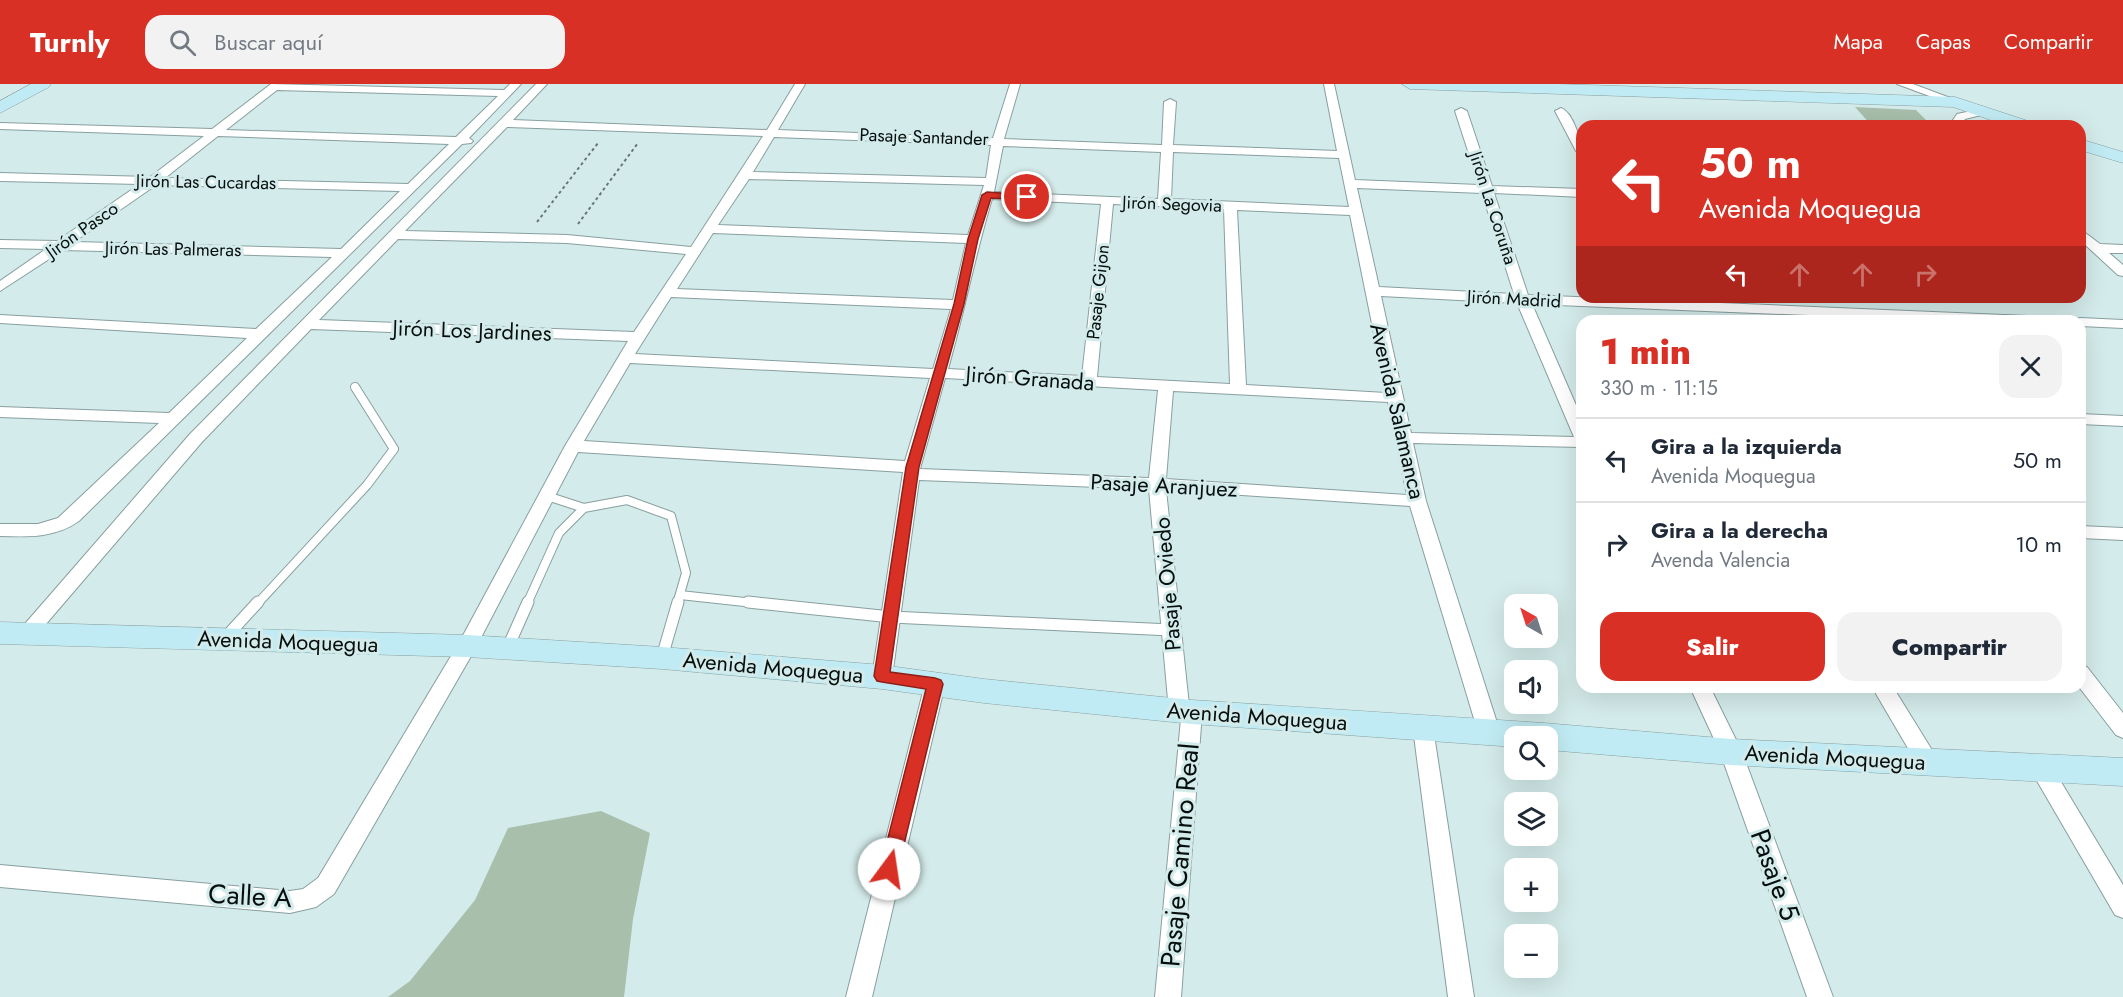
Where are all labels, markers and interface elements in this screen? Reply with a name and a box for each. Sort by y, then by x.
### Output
search box [145,15,565,69]
text: Turnly [30,22,109,63]
icon: search [166,26,199,59]
text: Buscar aquí [214,26,323,58]
text: Mapa [1834,27,1883,57]
text: Capas [1916,27,1971,57]
text: Compartir [2004,27,2093,57]
street label: Pasaje Santander [859,122,990,152]
text: 50 m [1699,133,1801,194]
icon: left [1600,144,1678,222]
street label: Jirón La Coruña [1462,146,1524,268]
street label: Jirón Las Cucardas [134,168,276,196]
pin [1001,171,1052,222]
icon: arrive [1010,180,1043,213]
street label: Jirón Segovia [1120,189,1222,219]
text: Avenida Moquegua [1699,189,1921,228]
street label: Jirón Pasco [39,195,124,266]
street label: Jirón Las Palmeras [103,235,241,263]
street label: Pasaje Gijon [1080,243,1116,341]
icon: left [1720,258,1753,291]
icon: ahead [1783,258,1816,291]
icon: ahead [1846,258,1879,291]
icon: right [1909,258,1942,291]
street label: Jirón Madrid [1464,283,1562,314]
street label: Jirón Los Jardines [389,311,552,349]
street label: Avenida Salamanca [1362,320,1434,502]
text: 1 min [1600,325,1691,377]
button: close [1999,335,2062,398]
street label: Jirón Granada [962,357,1095,398]
text: 330 m · 11:15 [1600,374,1718,403]
text: Gira a la izquierda [1651,430,1842,462]
icon: left [1600,444,1633,477]
text: 50 m [2013,444,2062,476]
text: Avenida Moquegua [1651,462,1816,491]
street label: Pasaje Aranjuez [1090,465,1238,505]
text: Gira a la derecha [1651,514,1828,546]
street label: Pasaje Oviedo [1145,516,1189,652]
icon: right [1600,528,1633,561]
text: 10 m [2015,528,2062,560]
text: Avenda Valencia [1651,546,1790,575]
north arrow [1504,594,1558,648]
map controls [1504,594,1558,978]
button: Salir [1600,612,1825,681]
button: Compartir [1837,612,2062,681]
street label: Avenida Moquegua [197,622,379,660]
street label: Avenida Moquegua [681,643,865,691]
button: sound [1504,660,1558,714]
street label: Avenida Moquegua [1166,694,1348,738]
button: search [1504,726,1558,780]
street label: Avenida Moquegua [1744,736,1926,778]
street label: Pasaje Camino Real [1150,741,1209,968]
button: layers [1504,792,1558,846]
street label: Pasaje 5 [1741,824,1810,926]
position arrow [857,837,921,901]
button: + [1504,858,1558,912]
street label: Calle A [207,874,293,917]
button: − [1504,924,1558,978]

